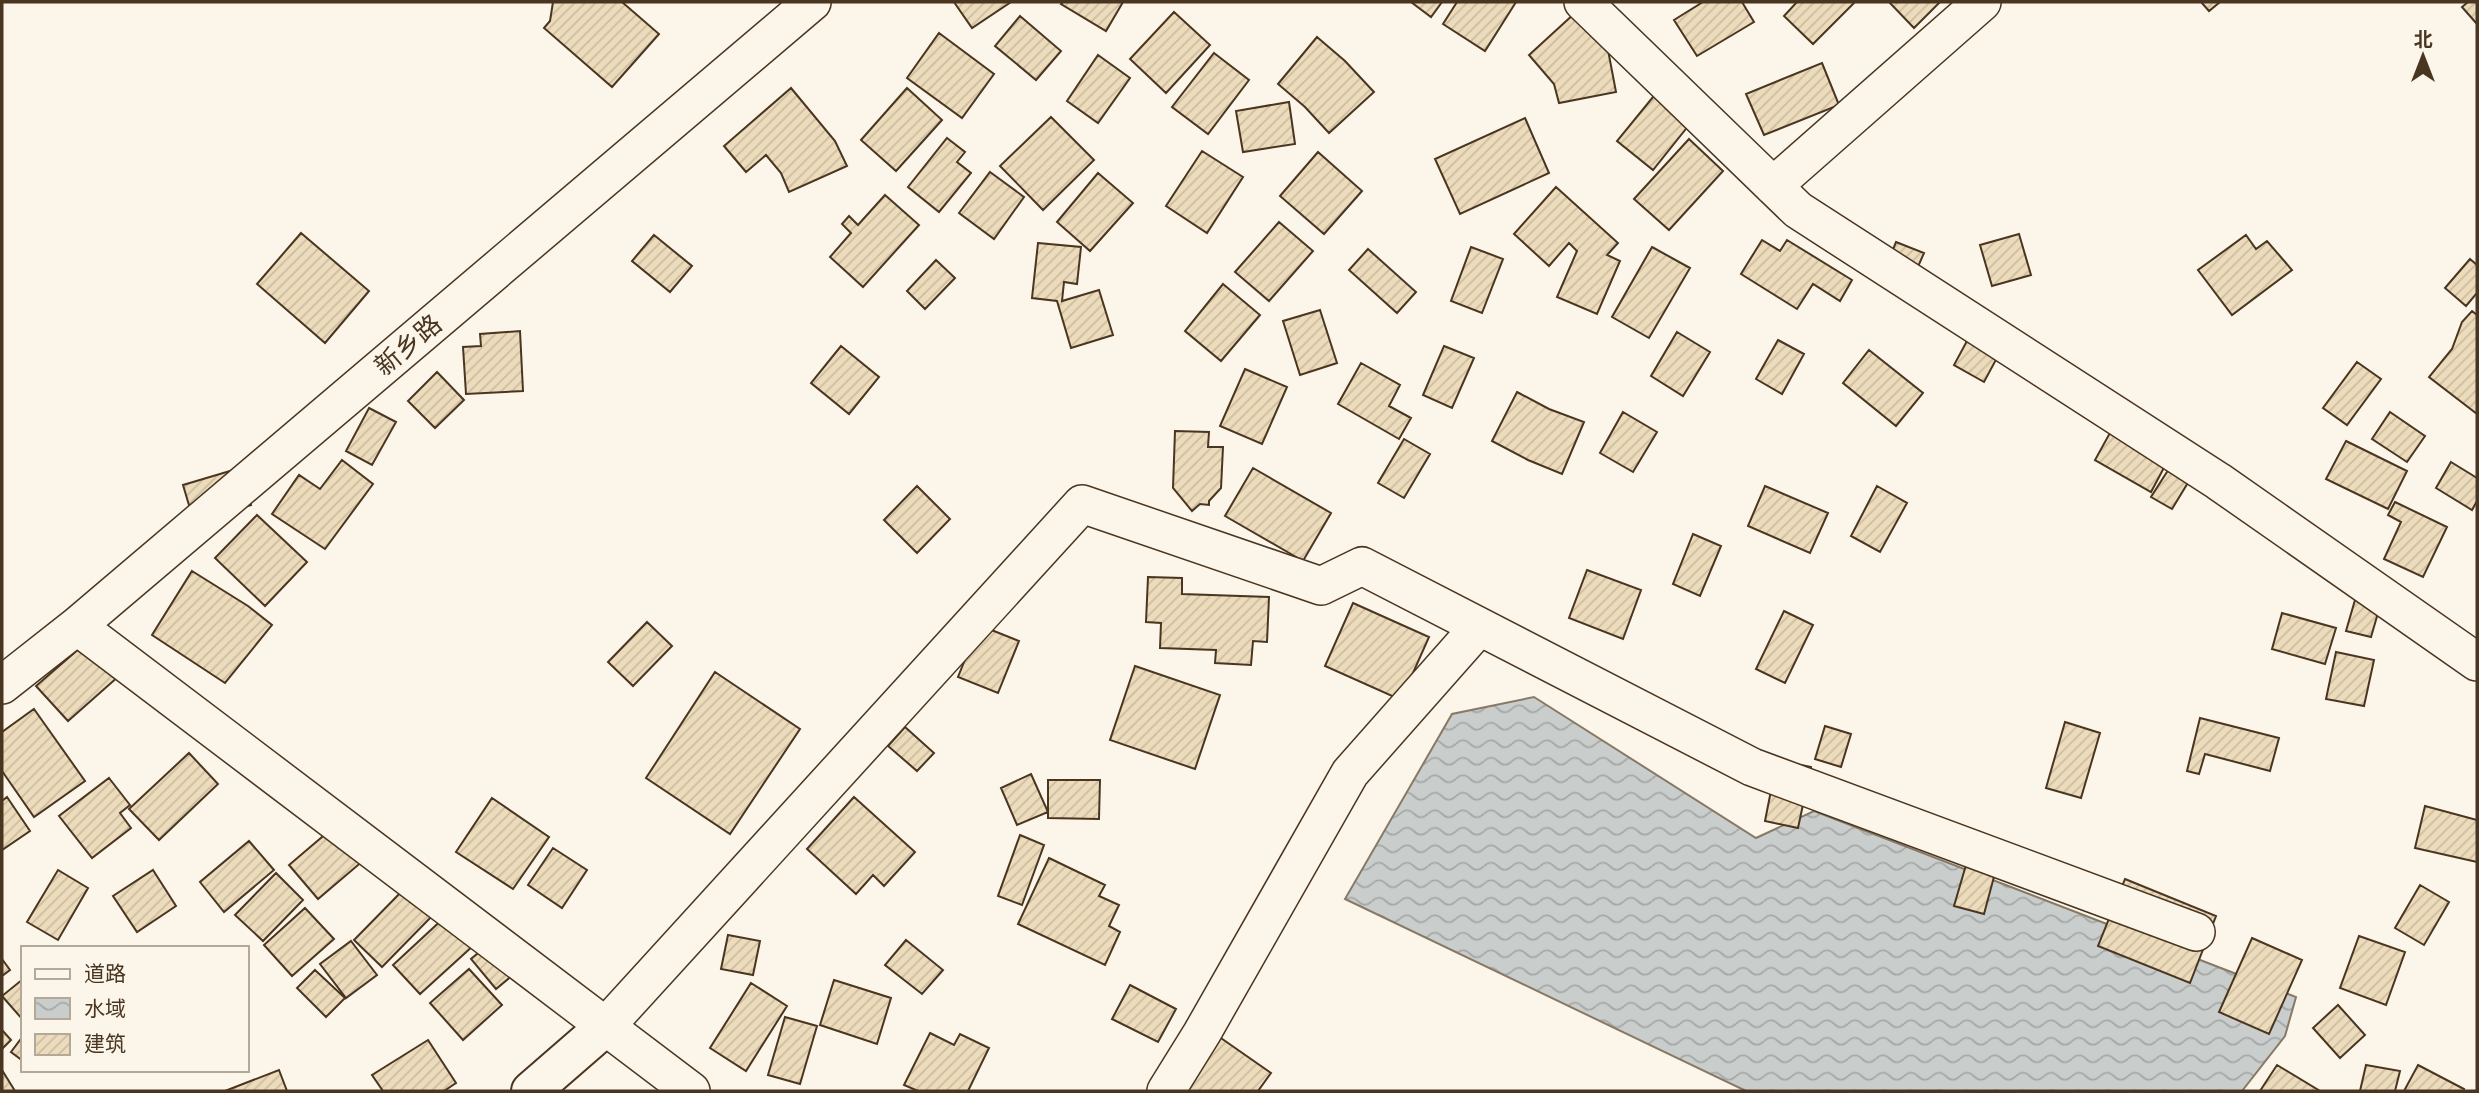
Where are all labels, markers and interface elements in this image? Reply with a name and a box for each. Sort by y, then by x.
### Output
north arrow [2388,21,2458,91]
text: 北 [2413,26,2433,53]
street label: 新乡路 [366,305,450,385]
legend [21,946,248,1072]
text: 道路 [84,959,126,989]
text: 水域 [84,994,126,1024]
text: 建筑 [84,1029,126,1059]

